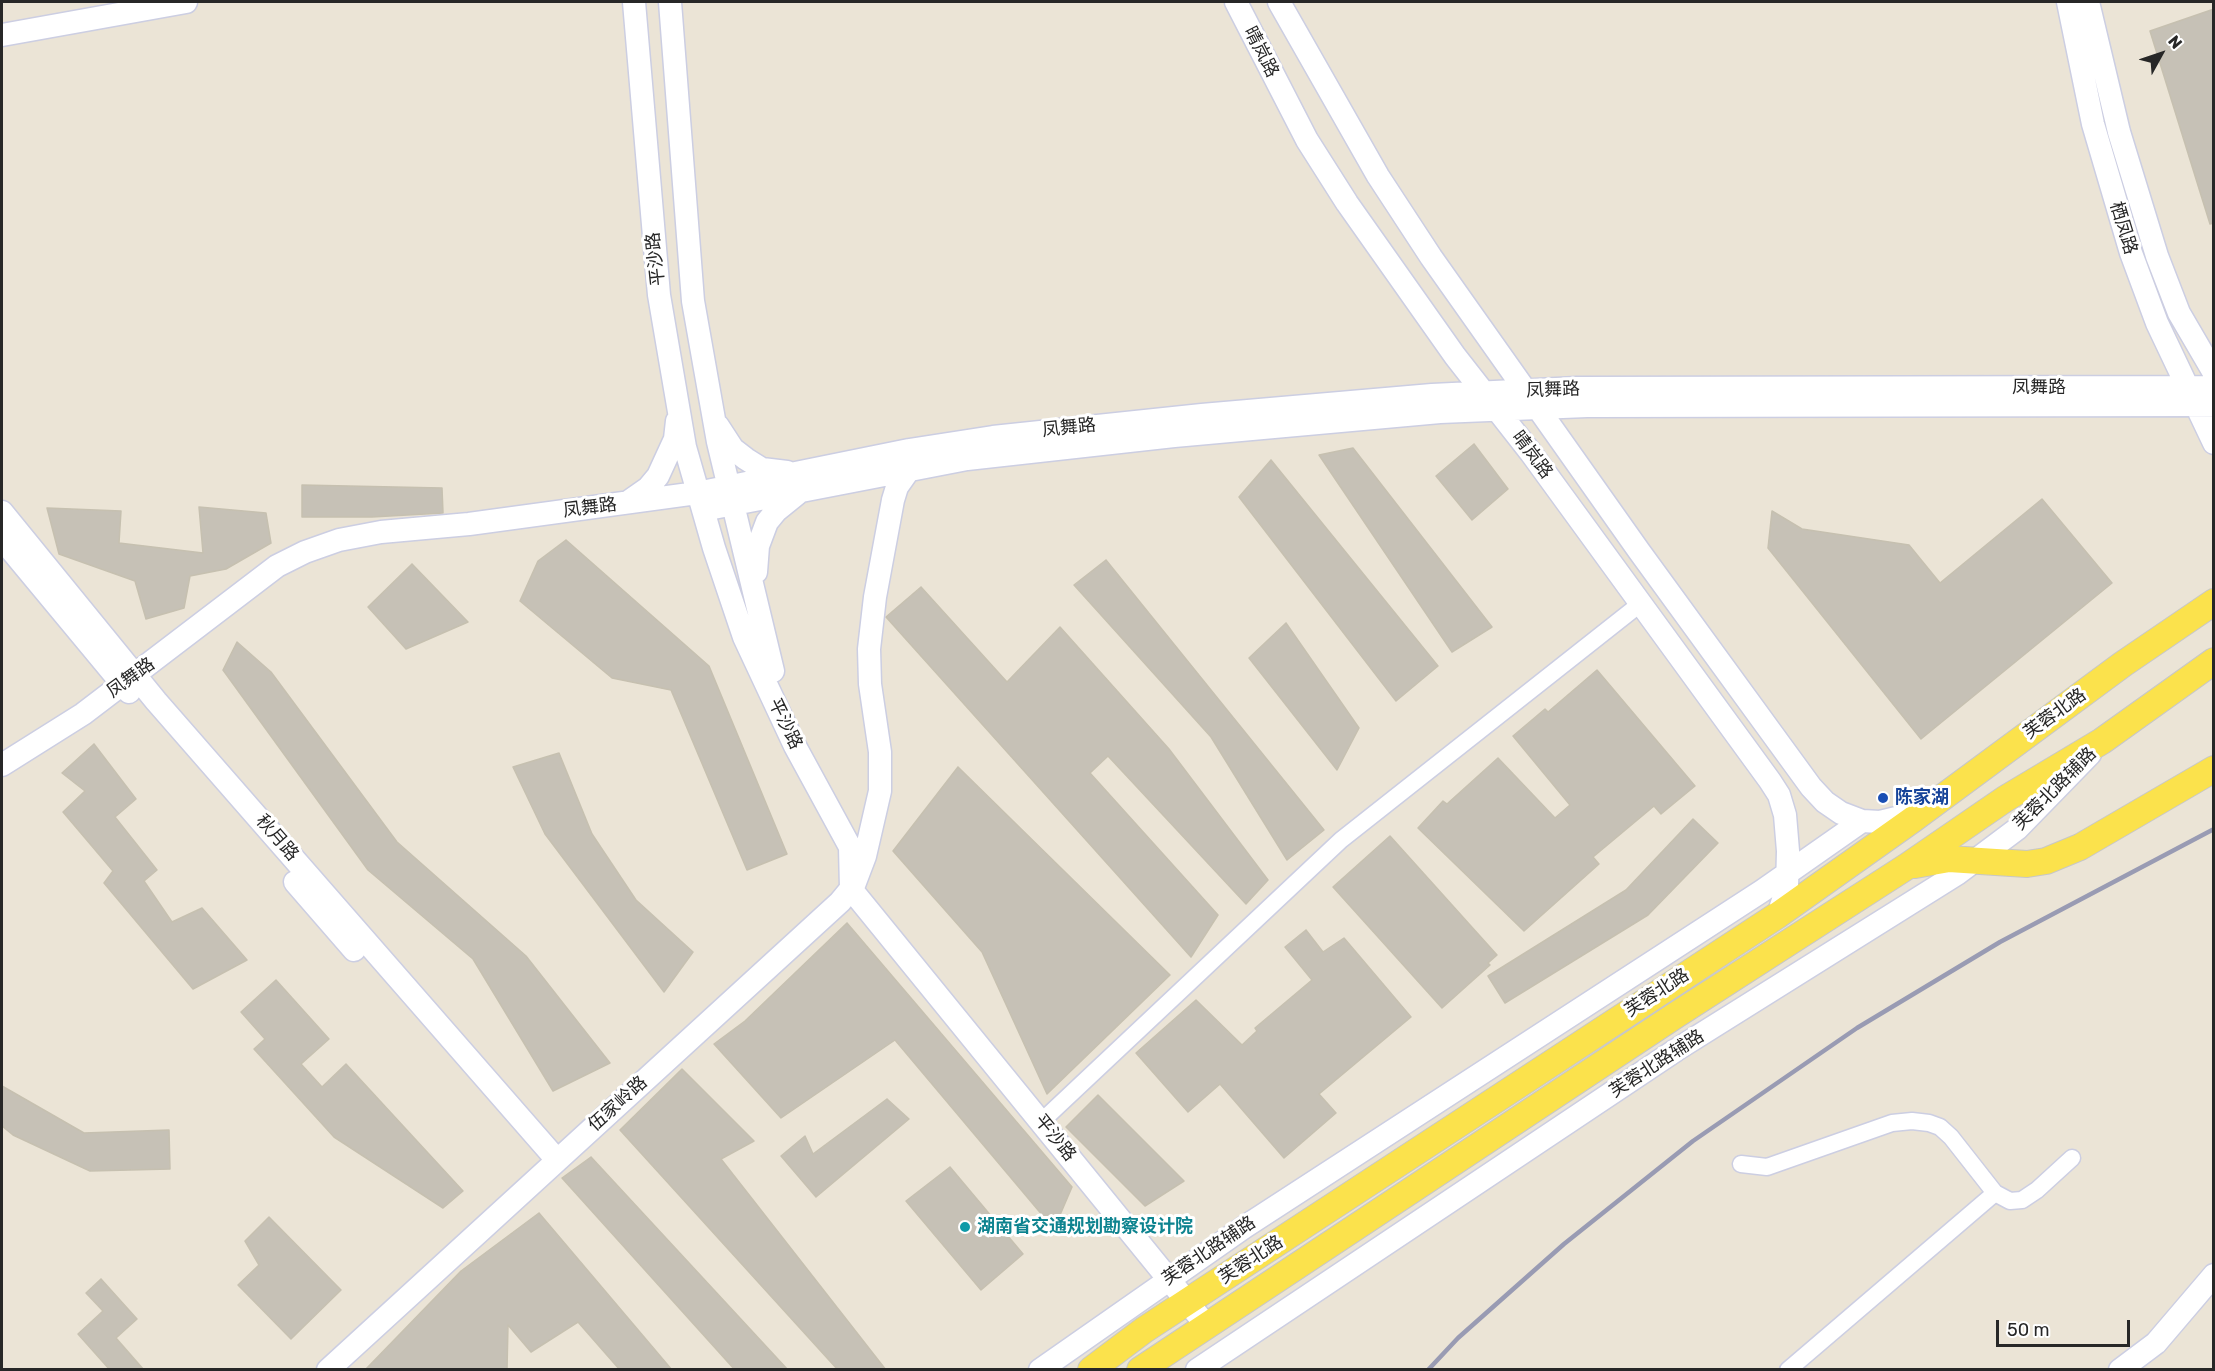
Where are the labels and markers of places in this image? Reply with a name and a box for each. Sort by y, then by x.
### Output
place label: 陈家湖 [1895,787,1949,809]
marker: 陈家湖 [1876,791,1890,805]
place label: 湖南省交通规划勘察设计院 [977,1216,1193,1238]
marker: 湖南省交通规划勘察设计院 [958,1220,972,1234]

